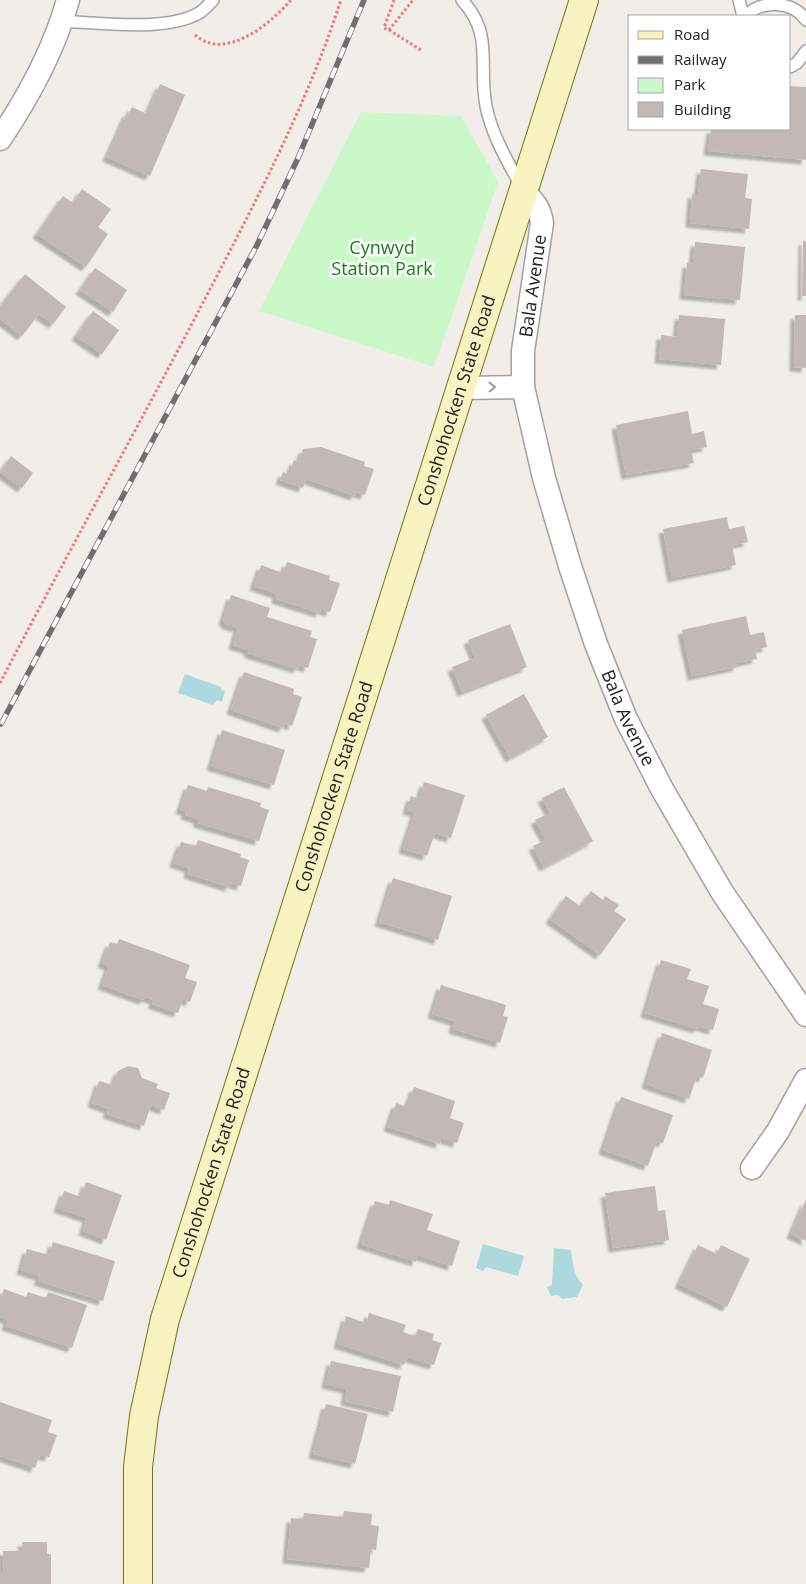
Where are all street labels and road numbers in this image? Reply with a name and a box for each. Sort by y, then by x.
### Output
street label: Bala Avenue [513,233,551,339]
street label: Conshohocken State Road [411,292,500,509]
street label: Bala Avenue [596,666,661,770]
street label: Conshohocken State Road [288,678,378,895]
street label: Conshohocken State Road [166,1064,255,1281]

